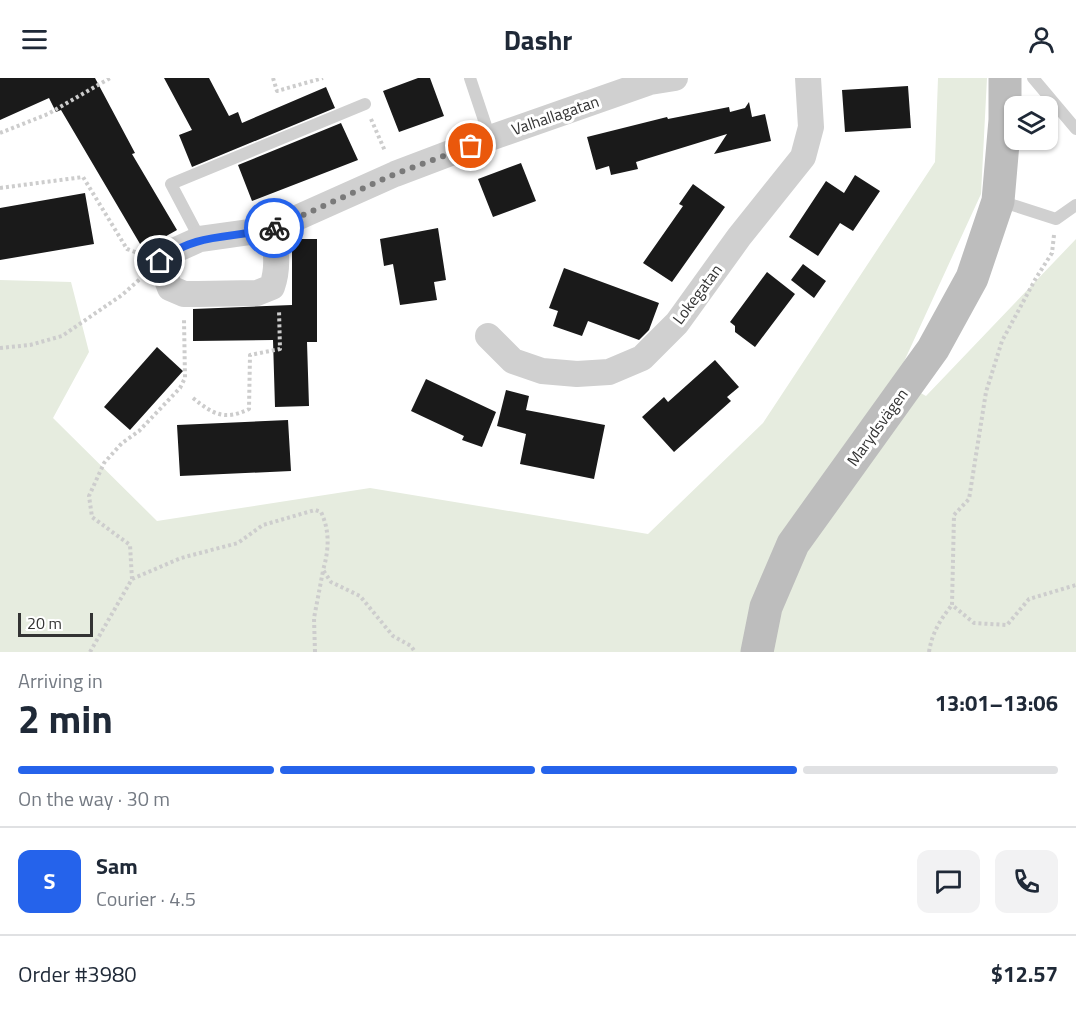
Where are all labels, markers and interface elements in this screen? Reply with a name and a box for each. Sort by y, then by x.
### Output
text: Dashr [504,19,572,60]
icon: menu [18,23,51,56]
icon: person [1025,23,1058,56]
street label: Valhallagatan [508,89,602,141]
map controls [1004,96,1058,150]
button: layers [1004,96,1058,150]
pin [445,120,496,171]
icon: bag [454,129,487,162]
courier [244,198,304,258]
icon: bike [258,212,291,245]
pin [134,235,185,286]
icon: home [143,244,176,277]
street label: Lokegatan [666,259,728,329]
street label: Marydsvägen [841,383,913,471]
scale bar [18,610,93,638]
text: 20 m [27,611,62,635]
text: Arriving in [18,665,103,696]
text: 13:01–13:06 [935,686,1058,720]
text: 2 min [18,689,113,748]
text: On the way · 30 m [18,783,170,814]
text: Sam [96,849,138,883]
button: chat [917,850,980,913]
button: phone [995,850,1058,913]
text: S [44,864,55,898]
text: Courier · 4.5 [96,883,196,914]
text: Order #3980 [18,957,137,991]
text: $12.57 [991,957,1058,991]

